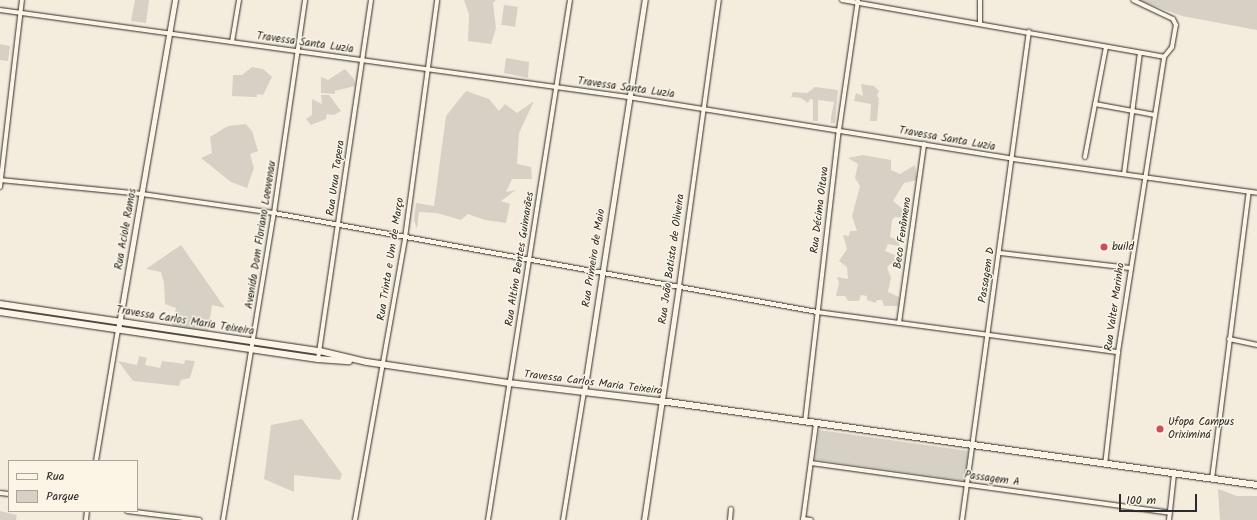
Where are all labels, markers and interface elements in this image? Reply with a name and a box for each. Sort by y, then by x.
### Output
street label: Travessa Santa Luzia [256,30,354,56]
street label: Travessa Santa Luzia [577,75,675,101]
street label: Travessa Santa Luzia [898,124,996,154]
street label: Rua Urua Tapera [324,139,348,217]
street label: Avenida Dom Floriano Loewenau [243,160,279,310]
street label: Rua Décima Oitava [808,166,832,254]
street label: Rua Aciole Ramos [112,187,140,271]
street label: Rua Altíno Bentes Guimarães [503,191,537,327]
street label: Rua João Batista de Oliveira [656,193,688,325]
street label: Beco Fenômeno [891,196,915,270]
street label: Rua Trinta e Um de Março [375,197,407,321]
street label: Rua Primeiro de Maio [580,208,608,308]
place label: build [1112,240,1134,254]
marker: build [1099,242,1109,252]
street label: Passagem D [976,246,998,304]
street label: Rua Valter Marinho [1102,262,1128,352]
street label: Travessa Carlos Maria Teixeira [115,304,255,338]
street label: Travessa Carlos Maria Teixeira [523,368,663,398]
place label: Ufopa Campus Oriximiná [1168,416,1234,442]
marker: Ufopa Campus Oriximiná [1155,424,1165,434]
legend [8,460,138,512]
text: Rua [46,467,64,486]
street label: Passagem A [964,469,1020,489]
scale bar [1121,486,1199,512]
text: Parque [46,487,79,506]
text: 100 m [1126,491,1156,510]

